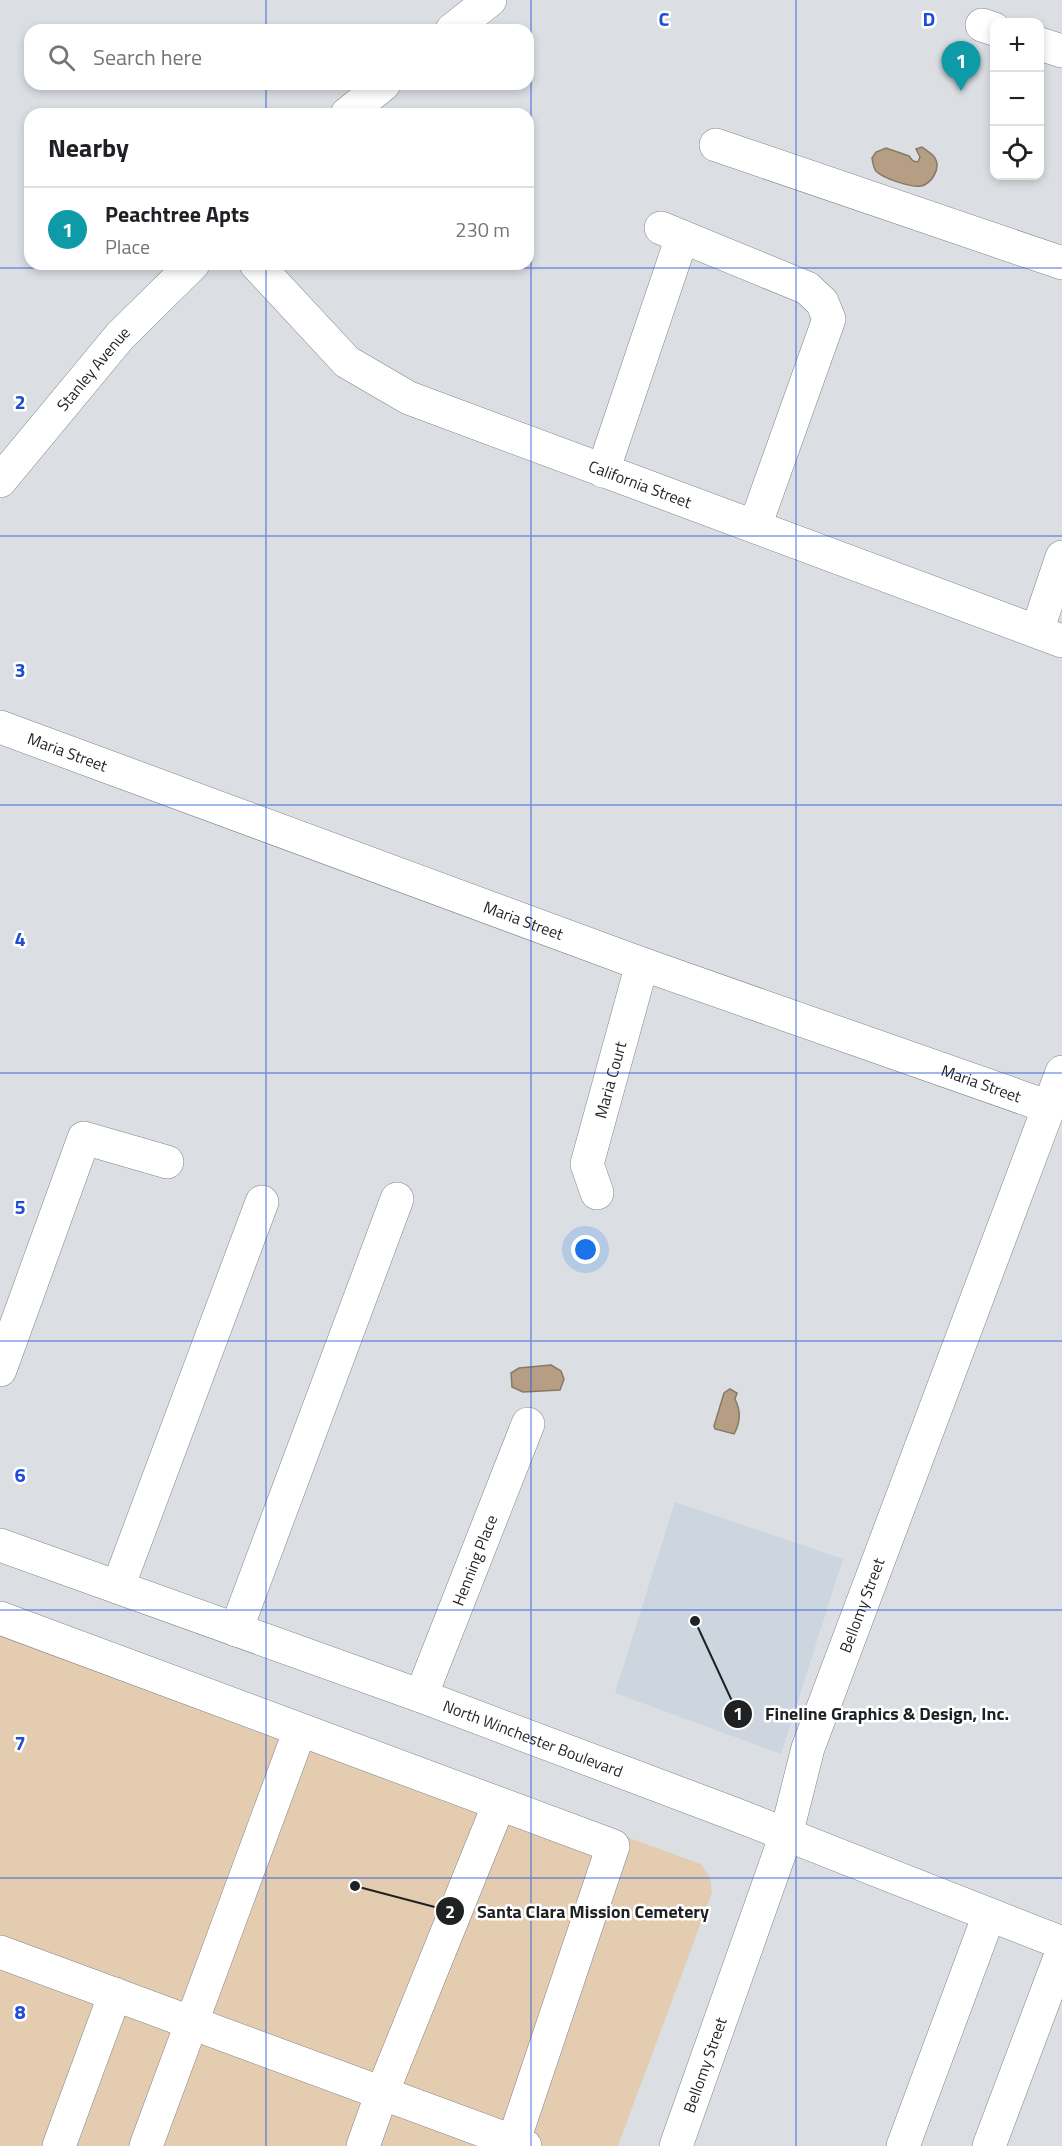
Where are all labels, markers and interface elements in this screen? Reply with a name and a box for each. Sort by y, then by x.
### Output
text: C [659,3,670,34]
text: D [923,3,935,34]
map controls [990,18,1044,180]
button: + [990,18,1044,72]
search box [24,24,534,90]
text: Search here [93,40,202,74]
icon: search [45,41,78,74]
pin: 1 [942,42,980,91]
button: − [990,72,1044,126]
button: locate [990,126,1044,180]
text: Nearby [48,128,129,167]
text: Peachtree Apts [105,197,249,231]
text: 1 [62,214,73,245]
text: 230 m [455,214,510,245]
text: Place [105,231,150,262]
street label: Stanley Avenue [51,321,135,416]
text: 2 [14,386,26,417]
street label: California Street [585,454,695,514]
text: 3 [14,654,26,685]
street label: Maria Street [24,726,111,778]
street label: Maria Street [480,895,567,946]
text: 4 [14,923,26,954]
street label: Maria Court [588,1038,632,1121]
street label: Maria Street [938,1058,1025,1108]
text: 5 [14,1191,26,1222]
your location [571,1235,600,1264]
text: 6 [14,1459,26,1490]
street label: Henning Place [446,1511,503,1609]
street label: Bellomy Street [833,1554,890,1656]
street label: North Winchester Boulevard [440,1693,626,1783]
callout: Fineline Graphics & Design, Inc. [723,1696,1022,1732]
text: 1 [733,1700,743,1727]
text: Fineline Graphics & Design, Inc. [765,1700,1009,1727]
text: 7 [14,1727,26,1758]
callout: Santa Clara Mission Cemetery [435,1893,721,1929]
text: 2 [445,1898,455,1925]
text: Santa Clara Mission Cemetery [477,1898,709,1925]
text: 8 [14,1996,26,2027]
street label: Bellomy Street [677,2014,733,2116]

